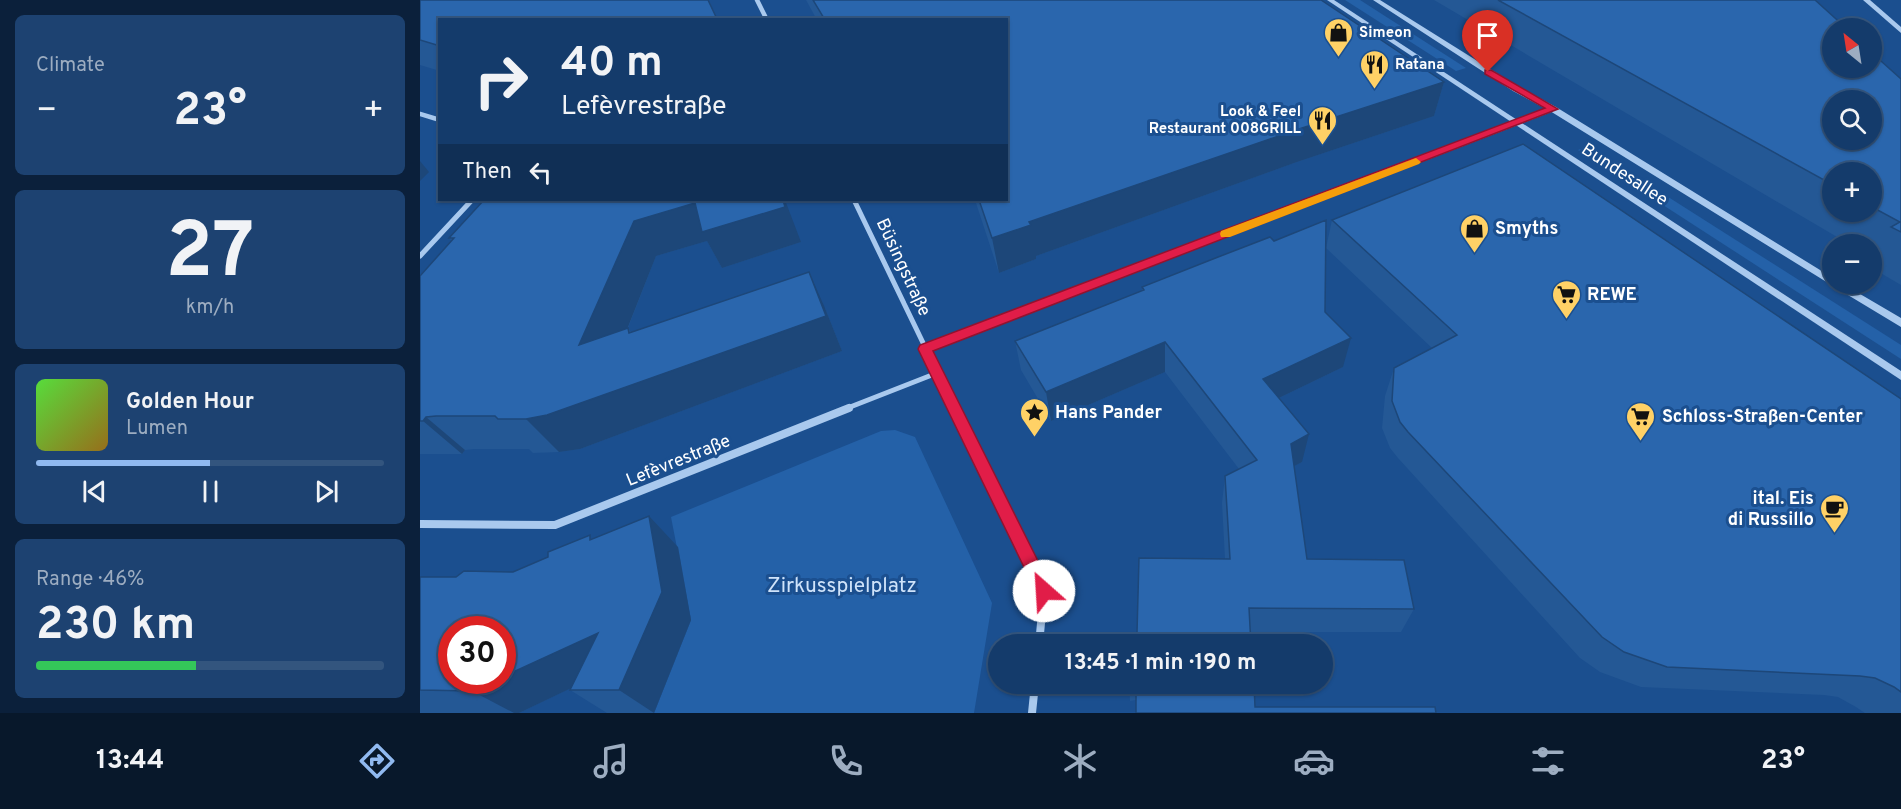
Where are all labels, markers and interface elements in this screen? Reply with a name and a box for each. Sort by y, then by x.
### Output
pin [1462,10,1513,72]
shop icon: Simeon [1322,16,1354,58]
north arrow [1822,18,1882,78]
map controls [1822,18,1882,294]
icon: arrive [1471,19,1504,52]
place label: Simeon [1359,24,1412,43]
text: 40 m [561,38,663,91]
icon: right [462,42,540,120]
restaurant icon: Ratana [1358,48,1390,90]
text: Climate [36,53,105,79]
place label: Ratana [1395,56,1445,75]
text: 23° [173,84,247,141]
text: Lefèvrestraße [561,90,727,124]
button: search [1822,90,1882,150]
text: − [36,91,57,133]
text: + [363,91,384,133]
place label: Look & Feel Restaurant 008GRILL [1149,103,1302,139]
restaurant icon: Look & Feel Restaurant 008GRILL [1306,104,1338,146]
street label: Bundesallee [1576,139,1672,212]
icon: left [524,156,557,189]
text: Then [462,159,512,186]
button: + [1822,162,1882,222]
text: 27 [166,206,254,305]
shop icon: Smyths [1458,212,1490,254]
street label: Büsingstraße [870,215,935,320]
place label: Smyths [1495,218,1558,241]
button: − [1822,234,1882,294]
supermarket icon: REWE [1550,278,1582,320]
place label: REWE [1587,284,1637,307]
text: km/h [186,295,234,321]
text: Golden Hour [126,389,254,416]
place icon: Hans Pander [1018,396,1050,438]
supermarket icon: Schloss-Straßen-Center [1625,400,1657,442]
place label: Hans Pander [1055,402,1163,425]
place label: Schloss-Straßen-Center [1662,406,1863,429]
text: Lumen [126,416,188,442]
street label: Lefèvrestraße [623,430,734,493]
icon: previous [78,475,111,508]
icon: pause [194,475,227,508]
icon: next [310,475,343,508]
place label: ital. Eis di Russillo [1728,488,1814,532]
cafe icon: ital. Eis di Russillo [1819,492,1851,534]
position arrow [1012,559,1076,623]
text: Range · 46% [36,567,145,593]
park label: Zirkusspielplatz [767,573,917,600]
text: 230 km [36,598,195,655]
speed limit sign: 30 [438,616,516,694]
text: 13:45 · 1 min · 190 m [1065,650,1256,677]
icon: directions [356,740,398,782]
icon: music [590,740,632,782]
icon: phone [825,740,867,782]
icon: climate [1059,740,1101,782]
icon: car [1293,740,1335,782]
icon: filters [1527,740,1569,782]
text: 13:44 [96,744,164,778]
text: 23° [1761,744,1805,778]

